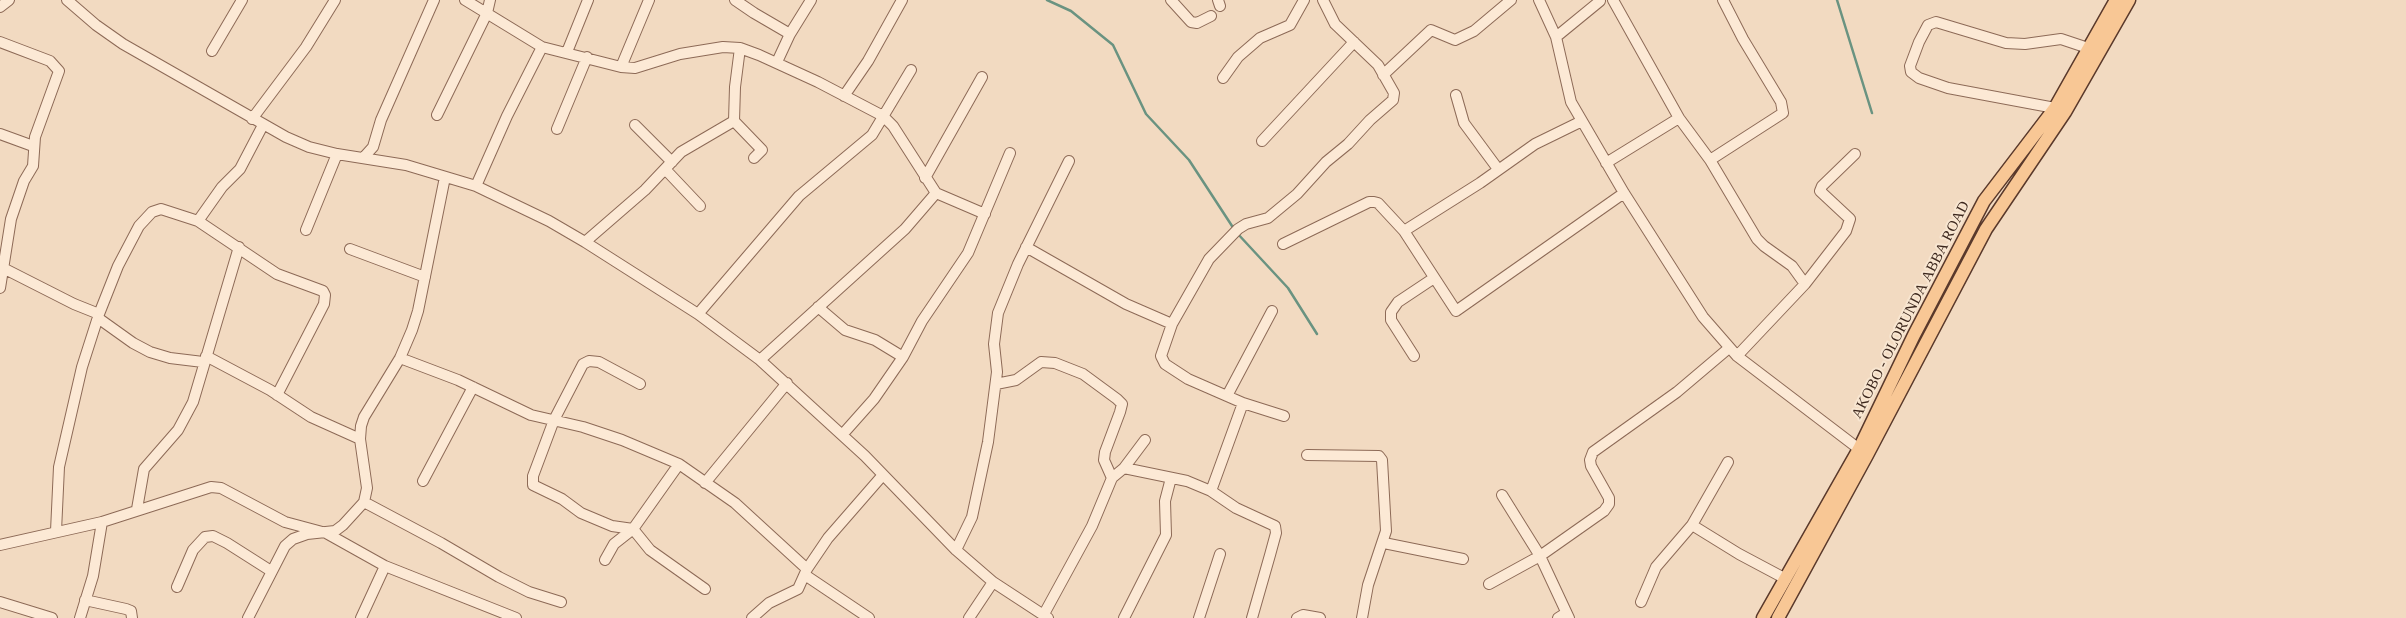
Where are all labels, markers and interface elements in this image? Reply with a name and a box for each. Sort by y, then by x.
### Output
street label: AKOBO - OLORUNDA ABBA ROAD [1848,198,1974,422]

